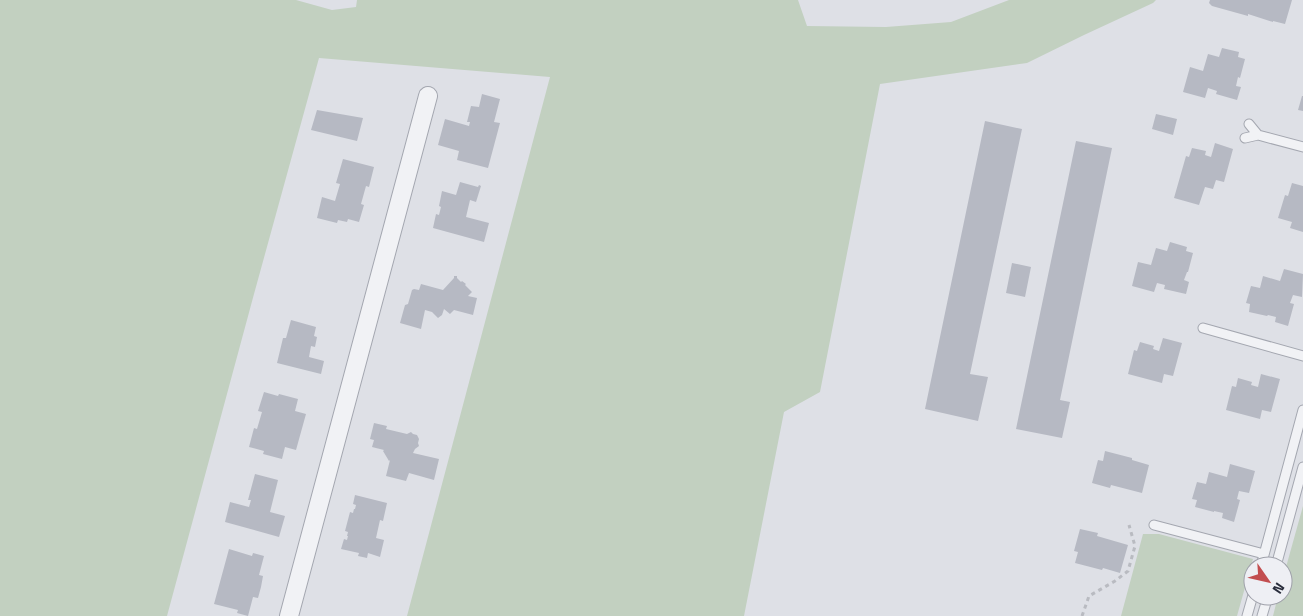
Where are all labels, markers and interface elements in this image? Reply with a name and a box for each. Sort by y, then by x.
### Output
north arrow [1243,556,1293,606]
text: N [1268,579,1291,598]

